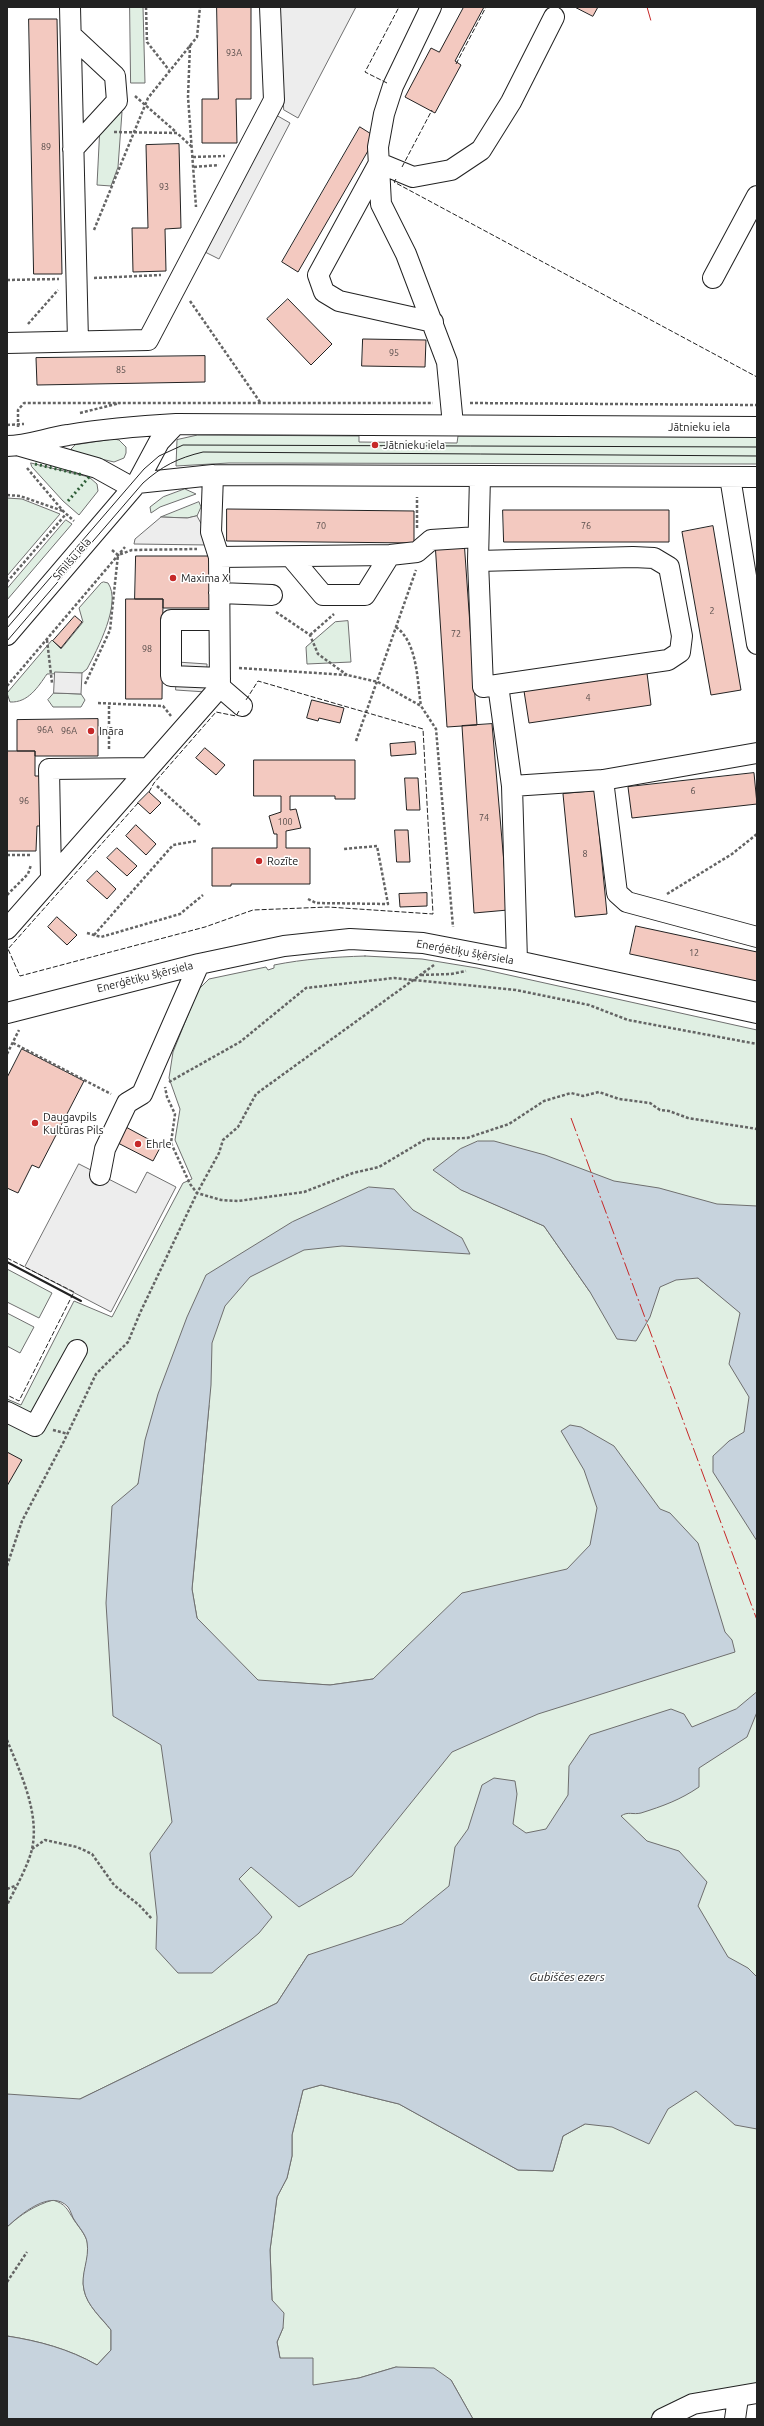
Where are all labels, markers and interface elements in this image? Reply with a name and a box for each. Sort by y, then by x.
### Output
house number: 93A [226,48,242,58]
house number: 89 [41,142,51,152]
house number: 93 [159,182,169,192]
house number: 95 [389,348,399,358]
house number: 85 [116,365,126,375]
street label: Jātnieku iela [668,420,730,434]
place label: Jātnieku iela [383,438,445,452]
marker: Jātnieku iela [370,440,380,450]
house number: 70 [316,521,326,531]
house number: 76 [581,521,591,531]
street label: Smilšu iela [50,535,94,583]
place label: Maxima X [181,571,229,585]
marker: Maxima X [168,573,178,583]
house number: 2 [709,606,715,616]
house number: 72 [451,629,461,639]
house number: 98 [142,644,152,654]
house number: 4 [585,693,591,703]
place label: Ināra [99,724,124,738]
house number: 96A [37,725,53,735]
house number: 96A [61,726,77,736]
marker: Ināra [86,726,96,736]
house number: 6 [690,786,696,796]
house number: 96 [19,796,29,806]
house number: 74 [479,813,489,823]
house number: 100 [277,817,293,827]
house number: 8 [582,849,588,859]
place label: Rozīte [267,854,298,868]
marker: Rozīte [254,856,264,866]
street label: Enerģētiķu šķērsiela [415,937,515,967]
house number: 12 [689,948,699,958]
street label: Enerģētiķu šķērsiela [95,959,195,995]
place label: Daugavpils Kultūras Pils [43,1110,103,1136]
marker: Daugavpils Kultūras Pils [30,1118,40,1128]
place label: Ehrle [146,1137,172,1151]
marker: Ehrle [133,1139,143,1149]
water label: Gubiščes ezers [529,1970,605,1984]

